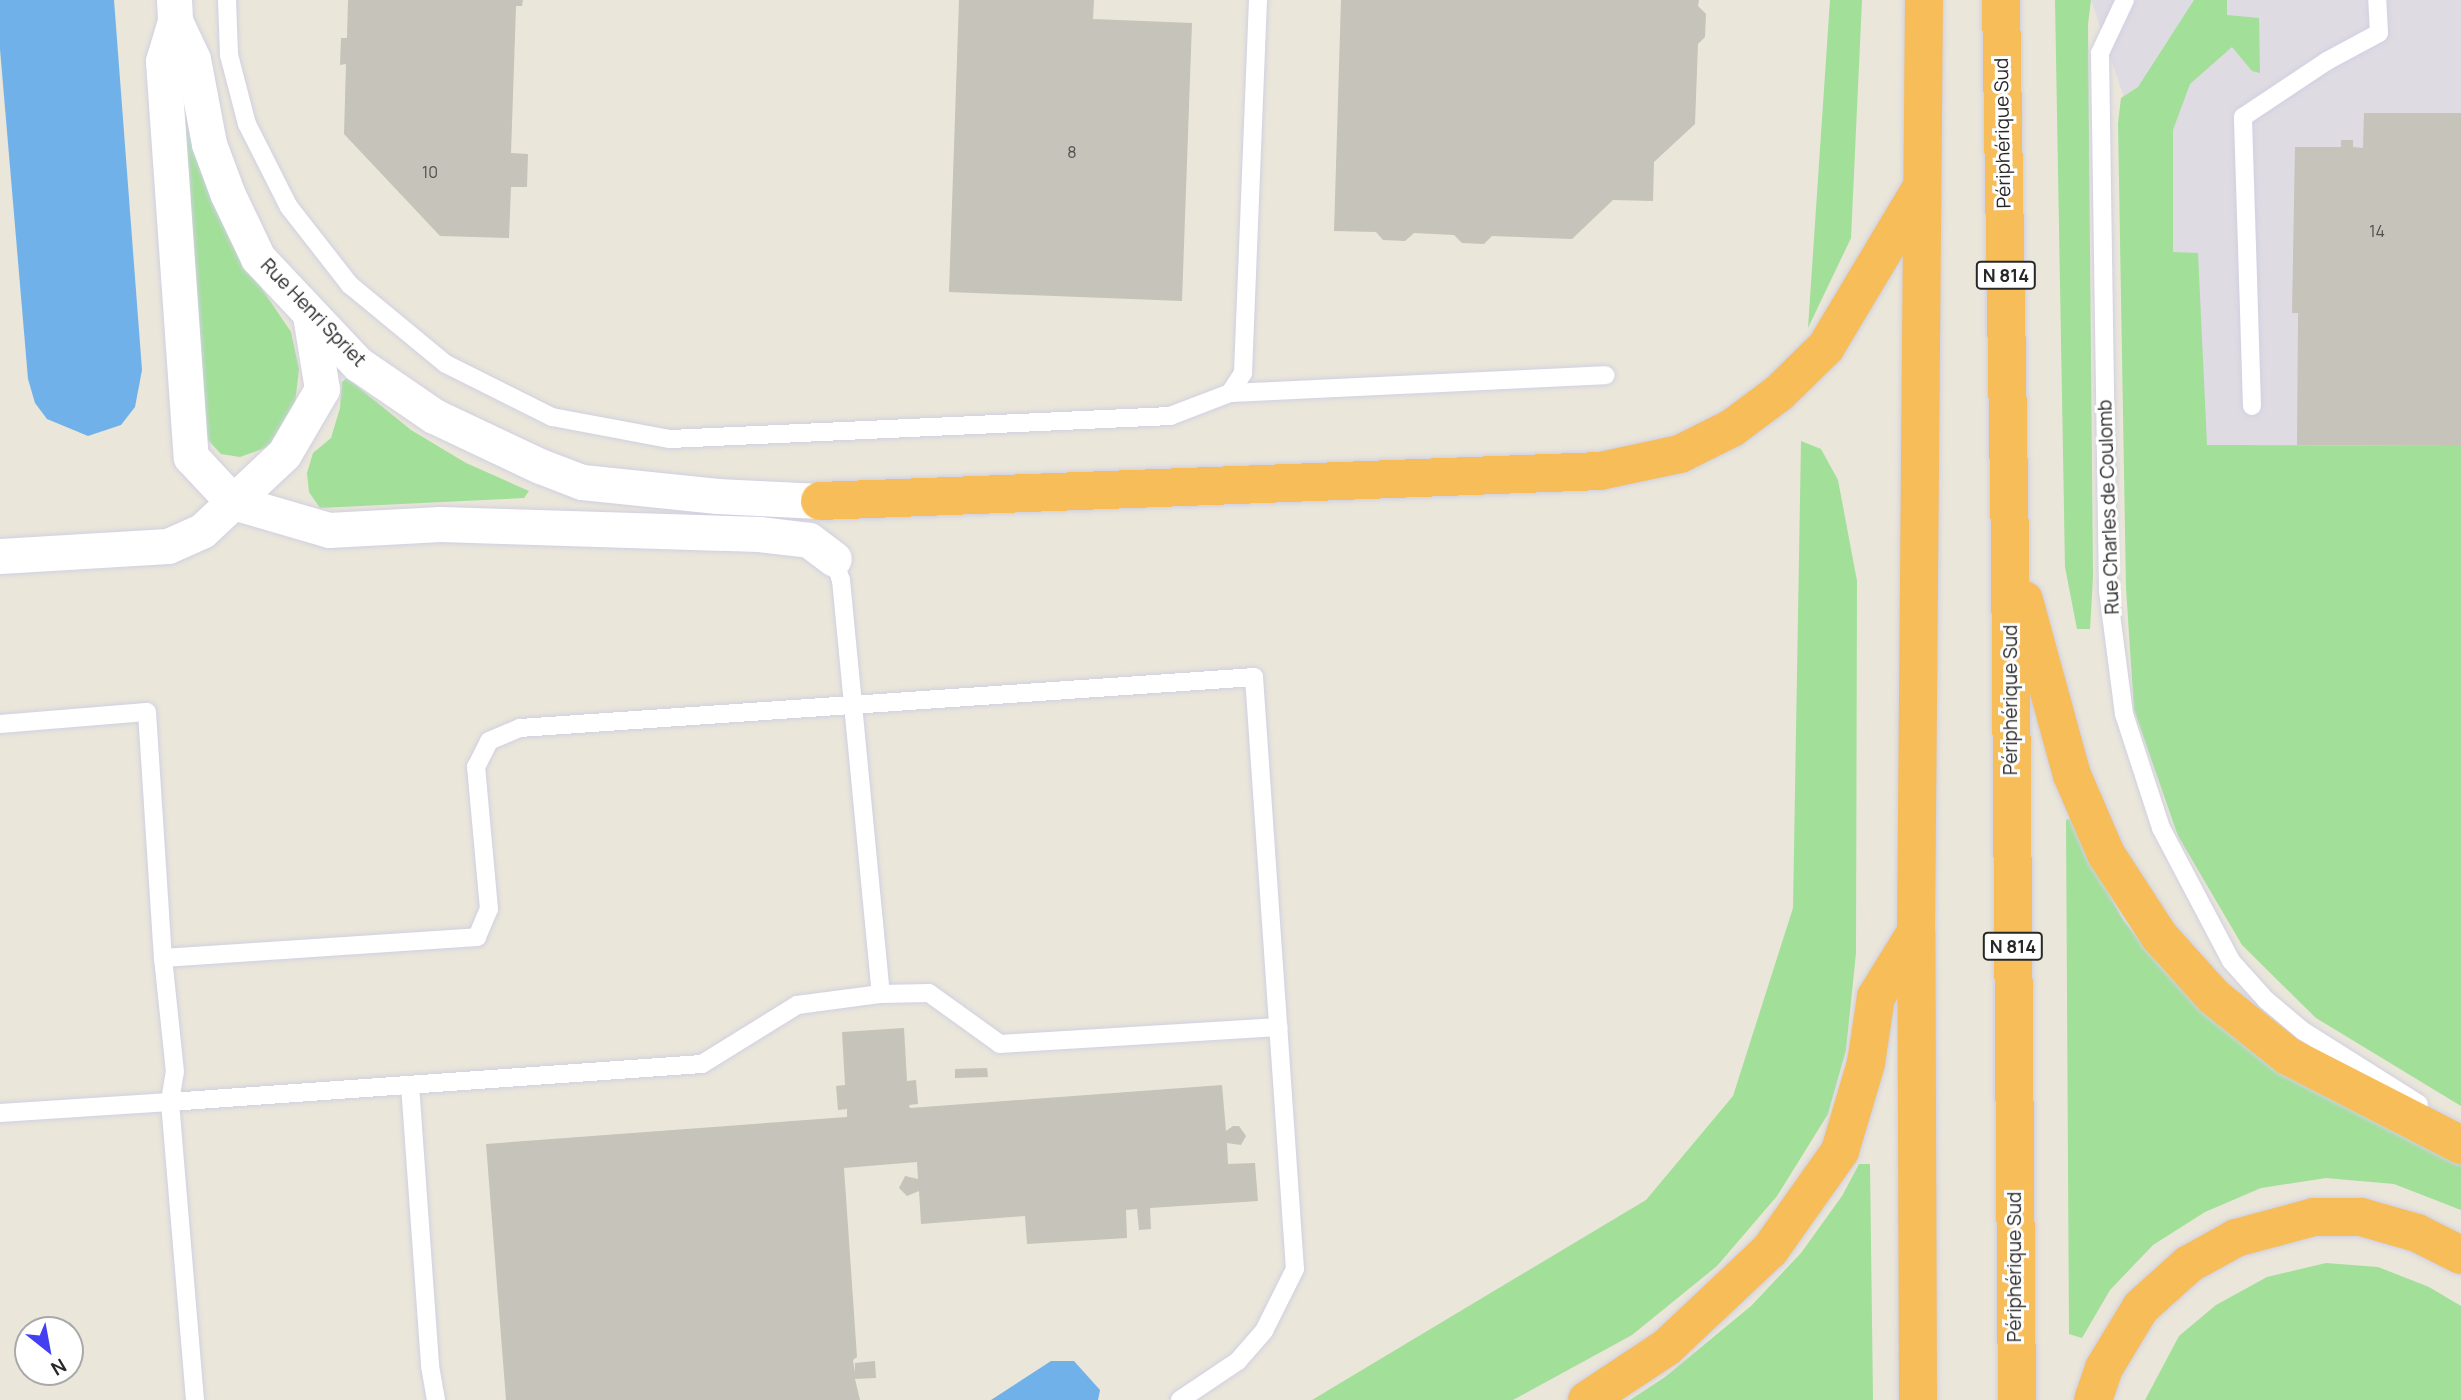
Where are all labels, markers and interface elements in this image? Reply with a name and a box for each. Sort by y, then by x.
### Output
street label: Périphérique Sud [1990,58,2016,208]
house number: 8 [1067,142,1077,162]
house number: 10 [422,162,438,182]
house number: 14 [2369,221,2385,241]
street label: Rue Henri Spriet [256,254,370,372]
road number: N 814 [1974,260,2038,290]
street label: Rue Charles de Coulomb [2094,399,2124,615]
street label: Périphérique Sud [2000,625,2022,775]
road number: N 814 [1982,931,2044,960]
street label: Périphérique Sud [2004,1192,2026,1342]
north arrow [14,1316,84,1386]
text: N [46,1353,71,1382]

